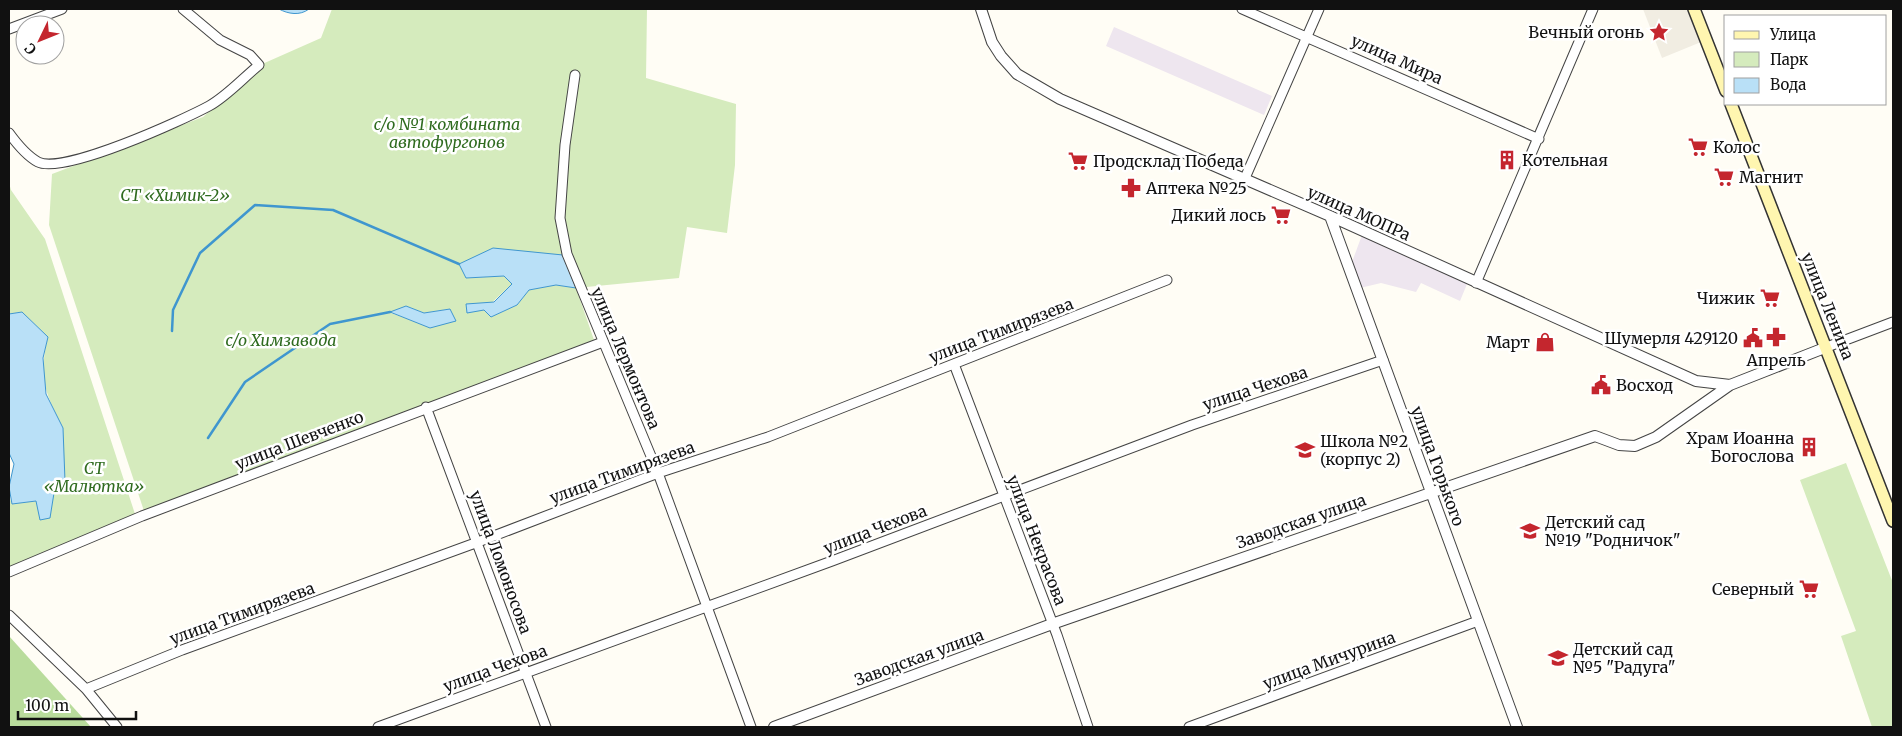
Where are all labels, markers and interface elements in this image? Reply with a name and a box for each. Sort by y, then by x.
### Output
north arrow [15,15,65,65]
legend [1724,15,1887,105]
place icon: Вечный огонь [1648,21,1670,43]
place label: Вечный огонь [1528,22,1644,42]
text: Улица [1769,25,1816,44]
street label: улица Мира [1348,30,1446,88]
text: С [21,39,40,58]
text: Парк [1770,50,1809,69]
text: Вода [1770,75,1806,94]
park label: с/о №1 комбината автофургонов [374,114,520,152]
supermarket icon: Колос [1687,136,1709,158]
place label: Колос [1713,137,1760,157]
building icon: Котельная [1496,149,1518,171]
supermarket icon: Продсклад Победа [1067,150,1089,172]
place label: Котельная [1522,150,1608,170]
place label: Продсклад Победа [1093,151,1244,171]
supermarket icon: Магнит [1713,166,1735,188]
place label: Магнит [1739,167,1804,187]
pharmacy icon: Аптека №25 [1120,177,1142,199]
place label: Аптека №25 [1145,178,1247,198]
street label: улица МОПРа [1304,181,1414,245]
park label: СТ «Химик-2» [120,185,230,205]
supermarket icon: Дикий лось [1270,204,1292,226]
place label: Дикий лось [1172,205,1266,225]
street label: улица Ленина [1797,249,1859,363]
street label: улица Лермонтова [587,284,665,432]
supermarket icon: Чижик [1759,287,1781,309]
place label: Чижик [1697,288,1755,308]
street label: улица Тимирязева [926,293,1076,367]
pharmacy icon: Апрель [1765,326,1787,348]
public building icon: Шумерля 429120 [1742,327,1764,349]
place label: Шумерля 429120 [1604,328,1738,348]
park label: с/о Химзавода [226,330,336,350]
shop icon: Март [1534,331,1556,353]
place label: Март [1486,332,1530,352]
place label: Апрель [1745,350,1806,370]
street label: улица Чехова [1200,362,1310,414]
public building icon: Восход [1590,374,1612,396]
place label: Восход [1616,375,1673,395]
street label: улица Горького [1407,403,1469,529]
street label: улица Шевченко [232,406,366,474]
place label: Храм Иоанна Богослова [1686,428,1794,466]
place label: Школа №2 (корпус 2) [1320,431,1408,469]
street label: улица Тимирязева [547,436,698,508]
building icon: Храм Иоанна Богослова [1798,436,1820,458]
school or university icon: Школа №2 (корпус 2) [1294,439,1316,461]
park label: СТ «Малютка» [44,458,144,496]
street label: улица Некрасова [1003,472,1071,608]
street label: улица Ломоносова [466,488,536,637]
street label: Заводская улица [1233,489,1369,553]
street label: улица Чехова [821,500,930,558]
place label: Детский сад №19 "Родничок" [1545,512,1681,550]
school or university icon: Детский сад №19 "Родничок" [1519,520,1541,542]
street label: улица Тимирязева [167,577,318,649]
supermarket icon: Северный [1798,578,1820,600]
place label: Северный [1712,579,1794,599]
street label: Заводская улица [852,624,987,690]
street label: улица Мичурина [1260,627,1398,693]
place label: Детский сад №5 "Радуга" [1573,639,1676,677]
street label: улица Чехова [440,640,550,696]
school or university icon: Детский сад №5 "Радуга" [1547,647,1569,669]
scale bar [18,688,135,720]
text: 100 m [25,696,69,715]

